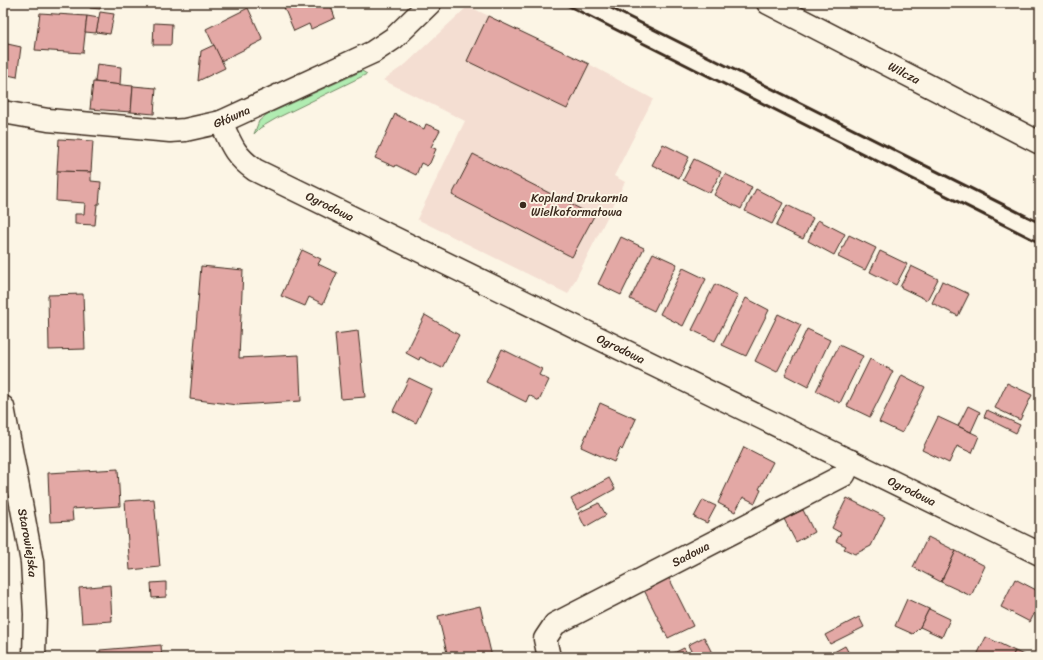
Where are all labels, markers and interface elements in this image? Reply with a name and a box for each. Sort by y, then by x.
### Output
street label: Wilcza [884,56,925,91]
street label: Główna [212,99,254,134]
street label: Ogrodowa [302,185,358,228]
place label: Kopland Drukarnia Wielkoformatowa [531,187,628,223]
marker: Kopland Drukarnia Wielkoformatowa [518,200,528,210]
street label: Ogrodowa [593,328,649,370]
street label: Ogrodowa [884,470,940,513]
street label: Starowiejska [11,506,44,579]
street label: Sadowa [668,535,714,573]

